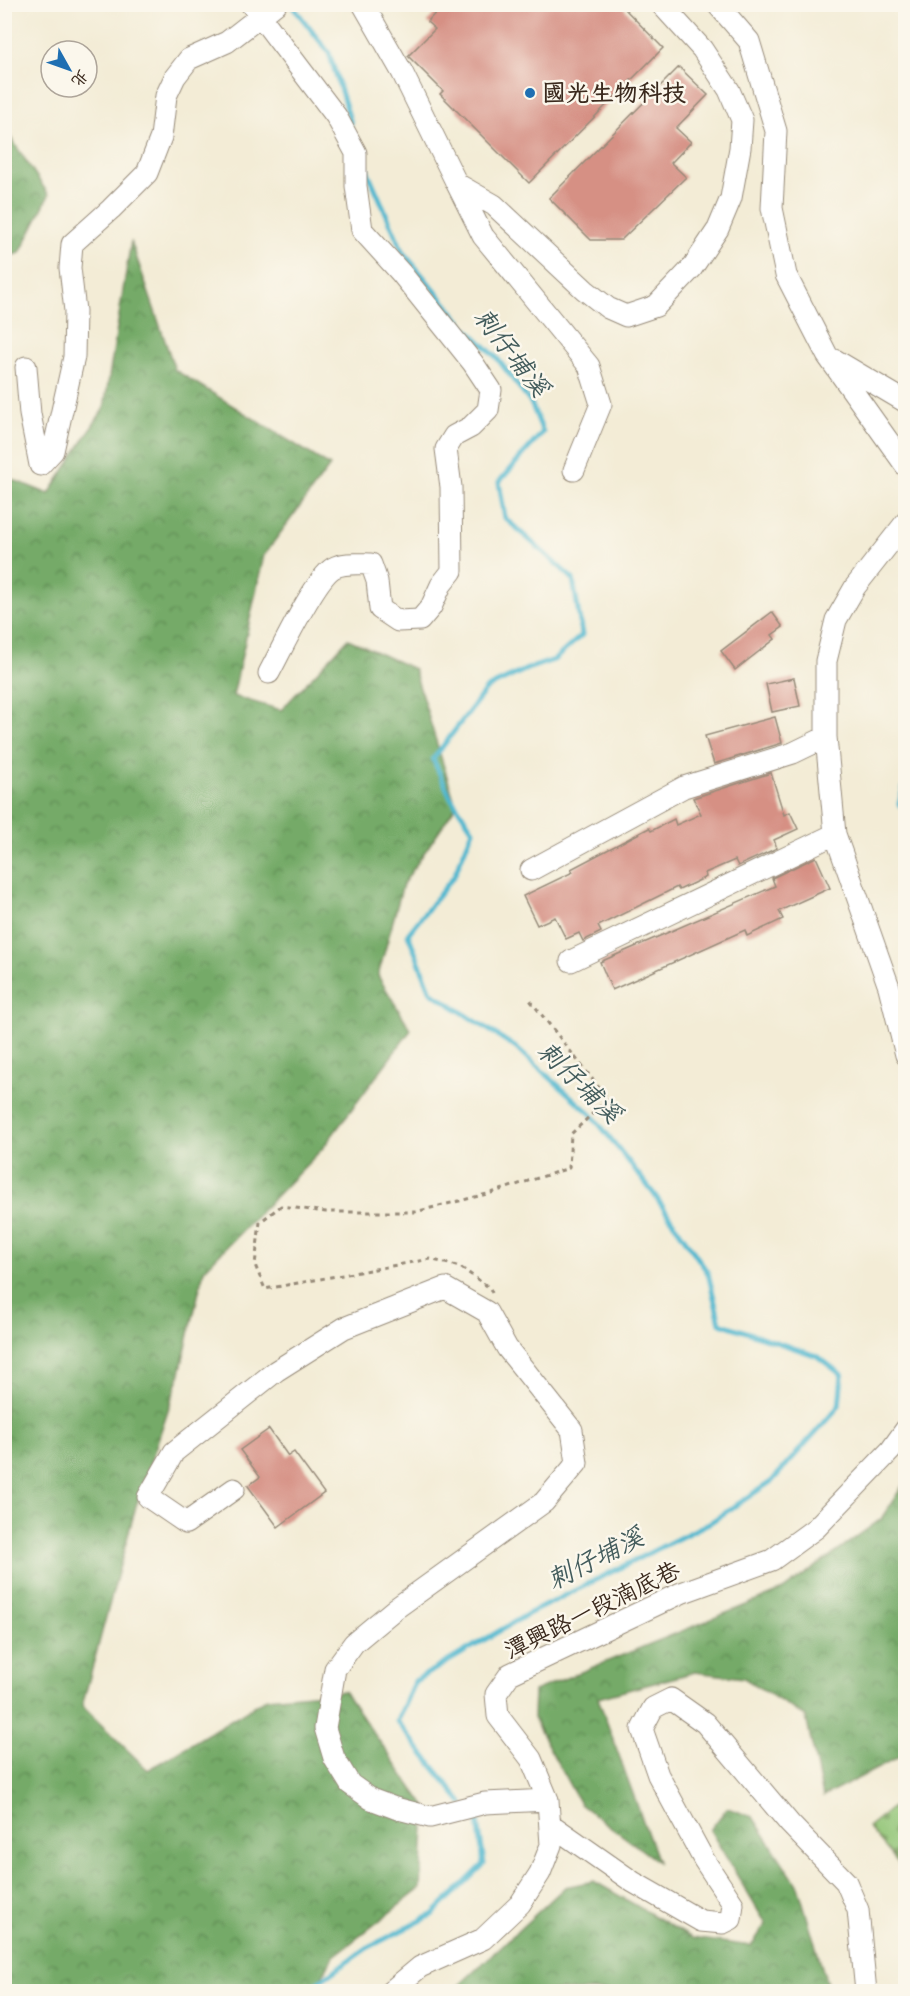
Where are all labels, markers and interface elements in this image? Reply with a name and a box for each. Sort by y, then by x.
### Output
north arrow [39,39,99,99]
text: 北 [65,64,93,91]
place label: 國光生物科技 [542,78,686,113]
marker: 國光生物科技 [523,86,537,100]
water label: 刺仔埔溪 [463,301,558,408]
water label: 刺仔埔溪 [527,1034,630,1135]
water label: 刺仔埔溪 [541,1519,653,1601]
street label: 潭興路一段湳底巷 [499,1554,687,1670]

